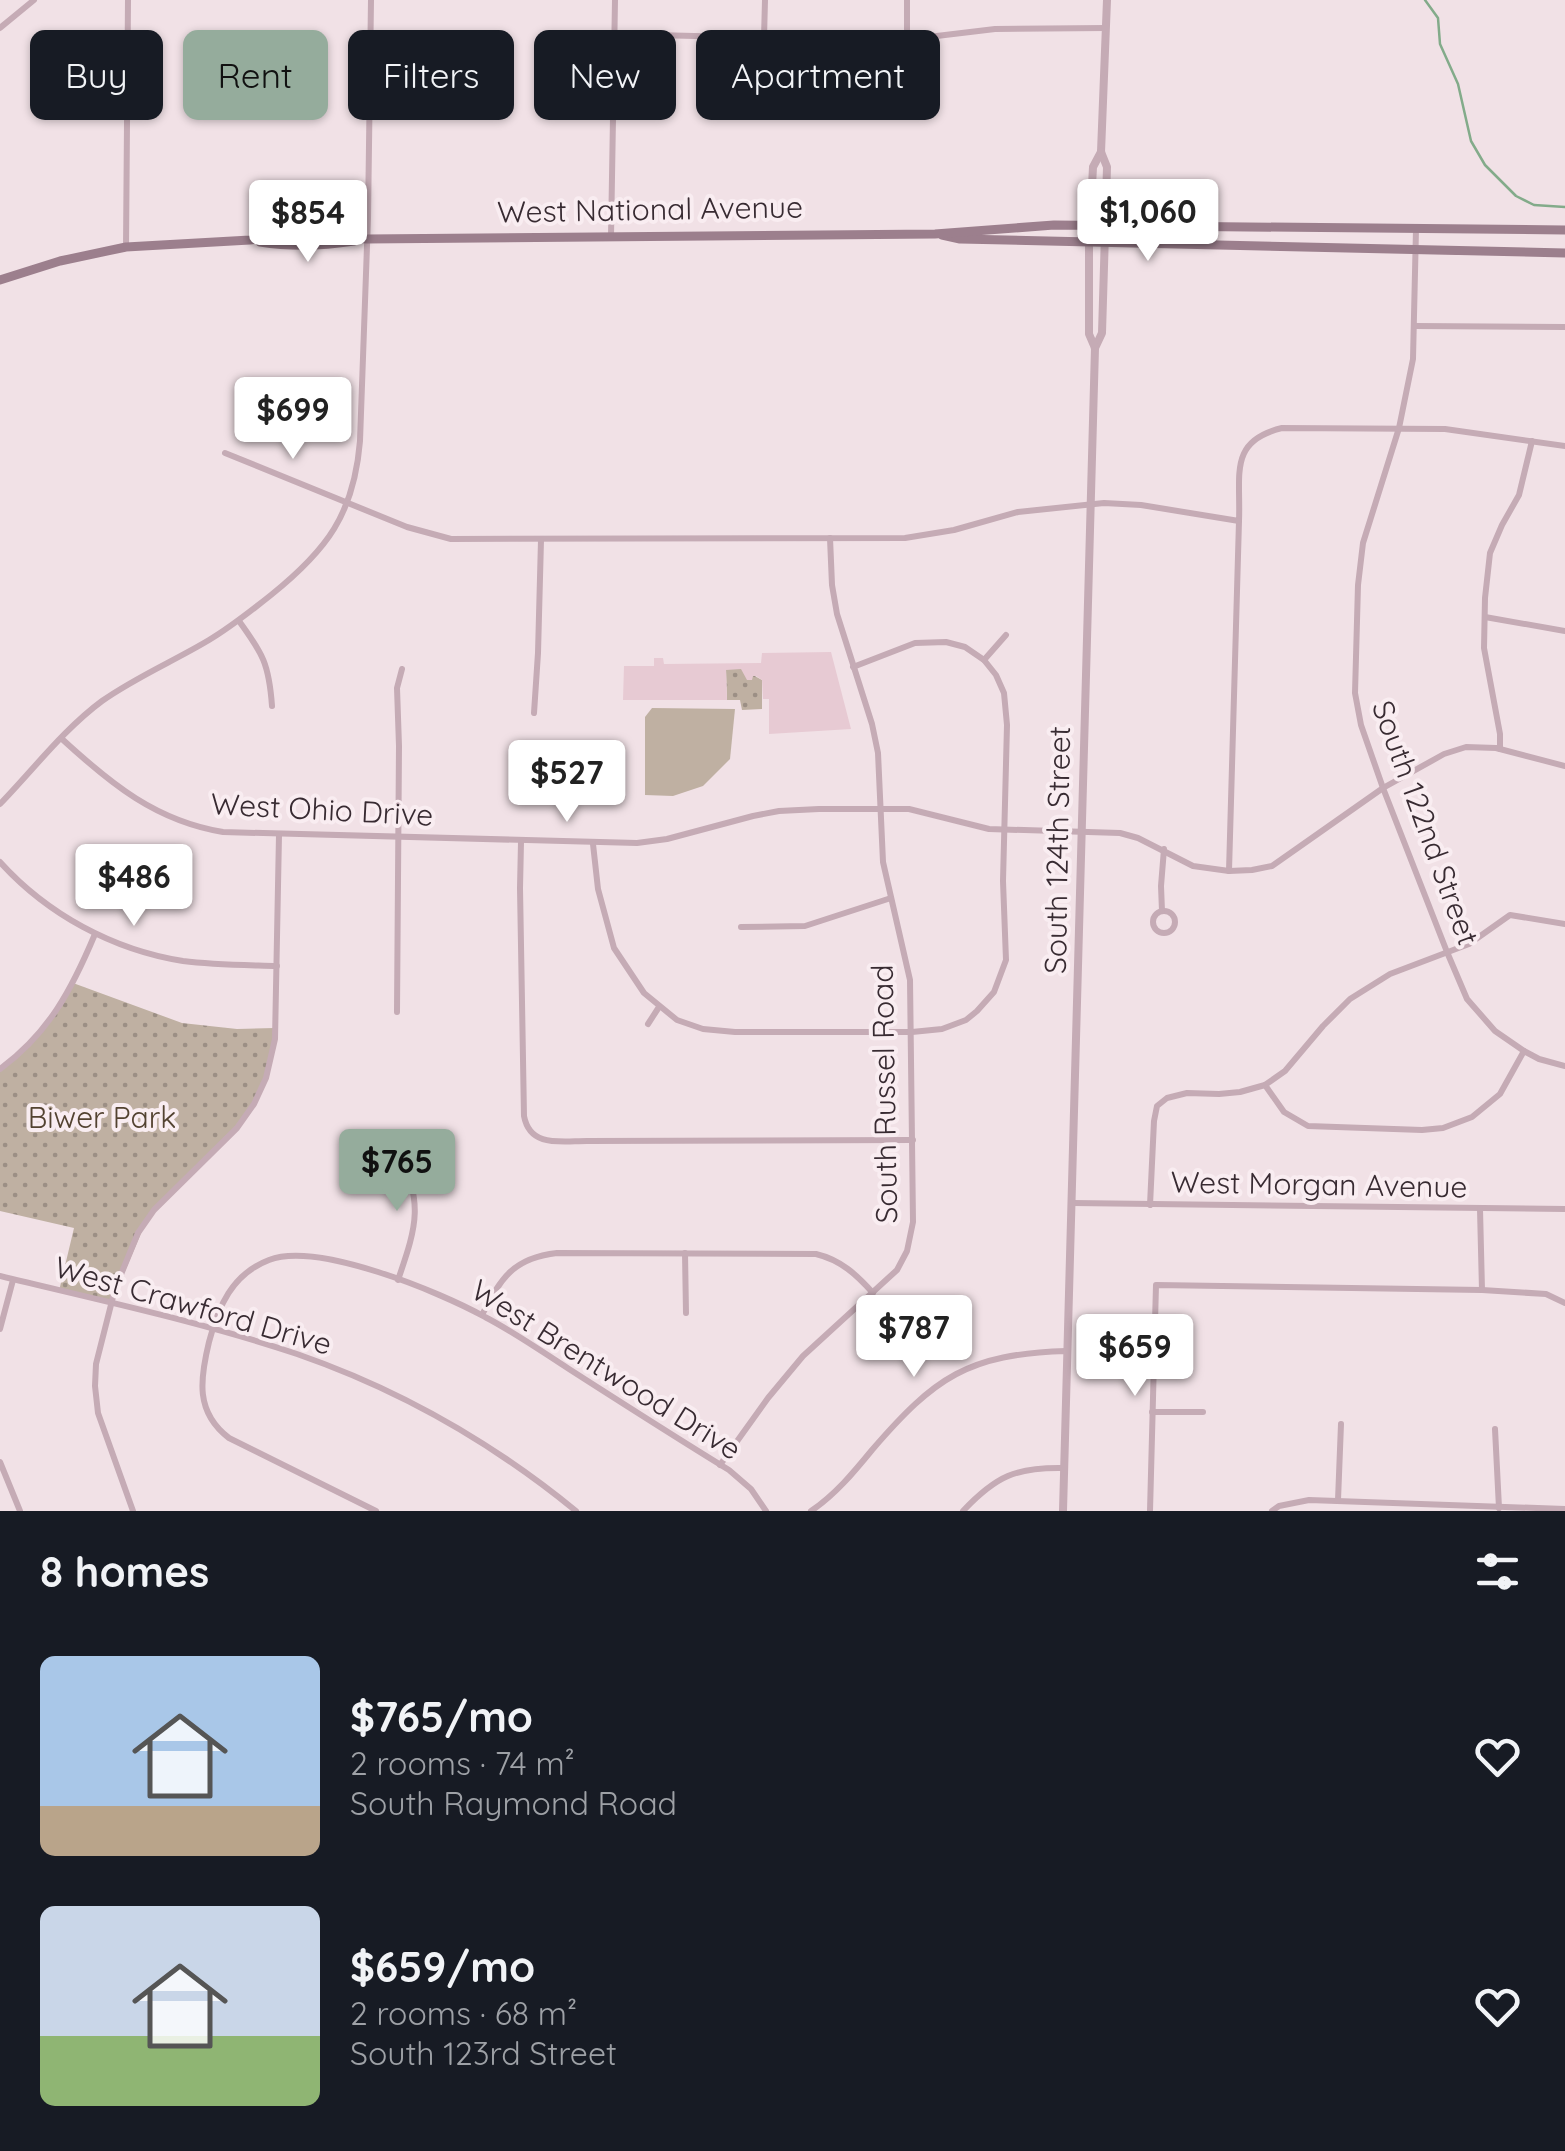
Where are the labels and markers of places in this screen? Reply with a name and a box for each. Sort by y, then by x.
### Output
pin: $1,060 [1067,179,1229,264]
pin: $854 [249,180,367,265]
pin: $699 [234,377,352,462]
pin: $527 [508,740,626,825]
pin: $486 [75,844,193,929]
pin: $765 [338,1129,456,1214]
pin: $787 [855,1295,973,1380]
pin: $659 [1076,1314,1194,1399]

